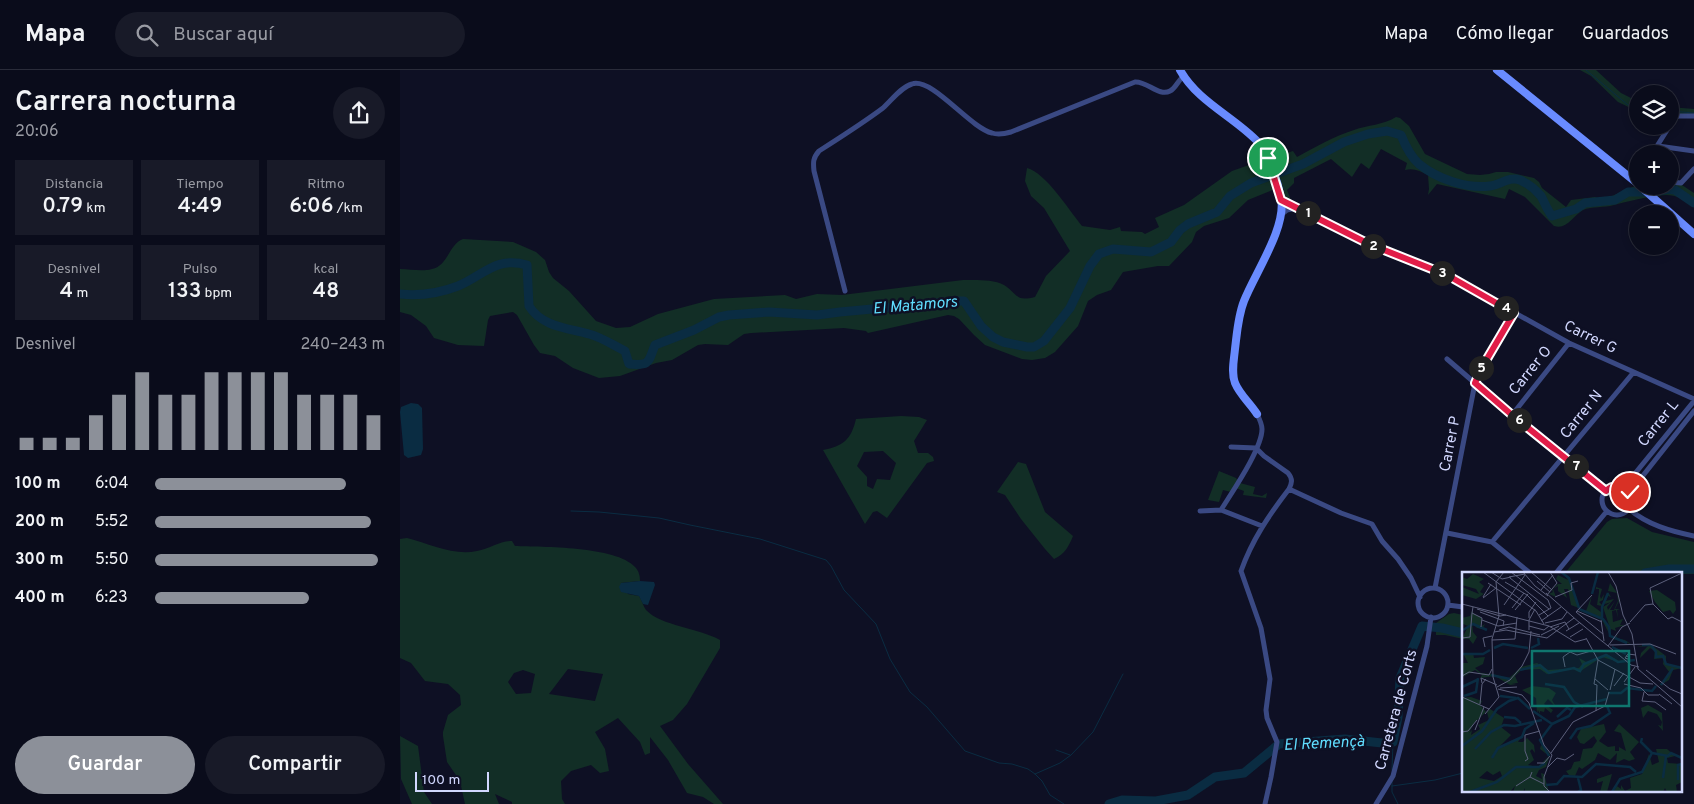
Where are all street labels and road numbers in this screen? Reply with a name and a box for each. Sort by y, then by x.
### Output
street label: Carrer G [1560,317,1620,359]
street label: Carrer O [1506,343,1556,399]
street label: Carrer N [1557,387,1607,443]
street label: Carrer L [1634,397,1684,451]
street label: Carrer P [1436,415,1466,473]
street label: Carretera de Corts [1372,647,1422,773]

